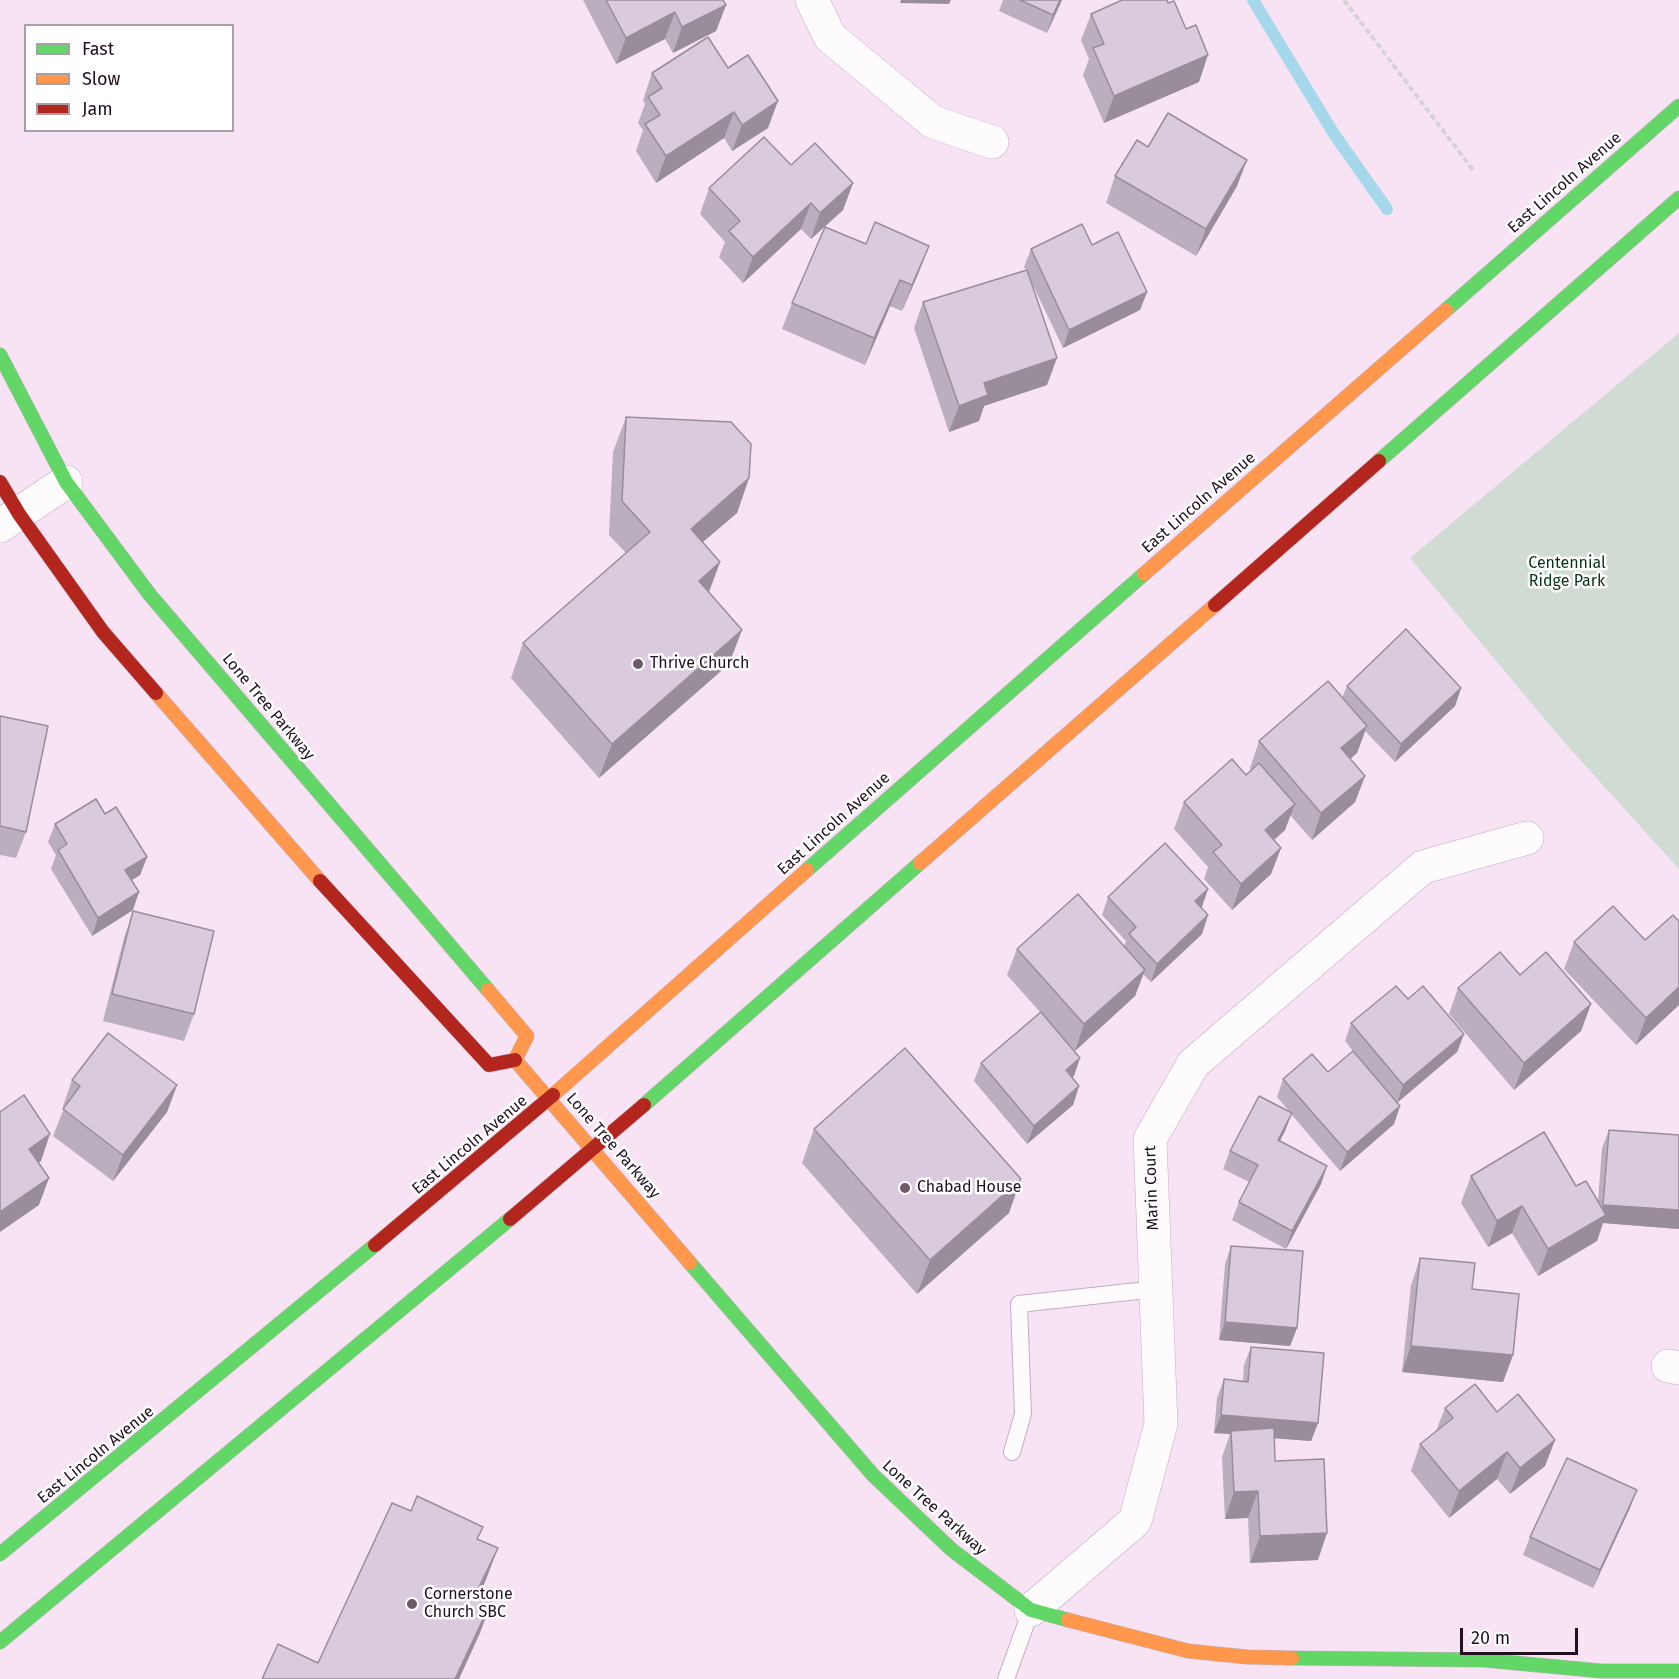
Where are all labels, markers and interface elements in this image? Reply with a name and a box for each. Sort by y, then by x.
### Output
legend [24,24,234,132]
text: Fast [82,38,114,60]
text: Slow [82,68,120,90]
text: Jam [82,98,113,120]
street label: East Lincoln Avenue [1504,128,1626,238]
street label: East Lincoln Avenue [1138,448,1260,558]
park label: Centennial Ridge Park [1528,554,1606,592]
street label: Lone Tree Parkway [218,650,318,764]
place label: Thrive Church [650,654,749,674]
marker: Thrive Church [631,657,645,671]
street label: East Lincoln Avenue [774,769,894,879]
street label: Lone Tree Parkway [562,1089,664,1203]
street label: East Lincoln Avenue [409,1091,531,1199]
street label: Marin Court [1141,1145,1163,1231]
place label: Chabad House [917,1178,1021,1198]
marker: Chabad House [898,1181,912,1195]
street label: East Lincoln Avenue [34,1402,158,1508]
street label: Lone Tree Parkway [878,1456,990,1560]
place label: Cornerstone Church SBC [424,1585,513,1623]
marker: Cornerstone Church SBC [405,1597,419,1611]
scale bar [1463,1616,1582,1654]
text: 20 m [1471,1627,1510,1649]

